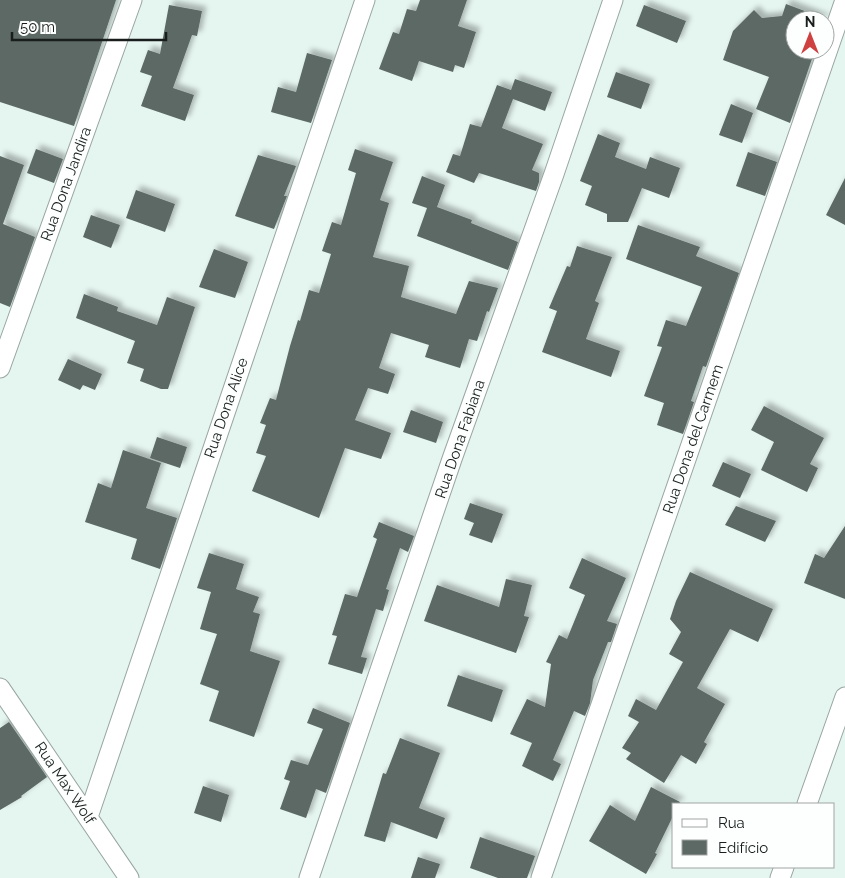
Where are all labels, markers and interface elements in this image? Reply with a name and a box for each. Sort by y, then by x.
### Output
scale bar [12,10,166,42]
north arrow [785,10,835,60]
text: N [805,14,815,30]
text: 50 m [20,18,55,36]
street label: Rua Dona Jandira [37,124,95,244]
street label: Rua Dona Alice [200,355,252,461]
street label: Rua Dona del Carmem [659,362,727,516]
street label: Rua Dona Fabiana [431,377,489,501]
street label: Rua Max Wolf [31,738,100,828]
legend [672,803,835,868]
text: Rua [718,814,745,832]
text: Edifício [718,839,768,857]

